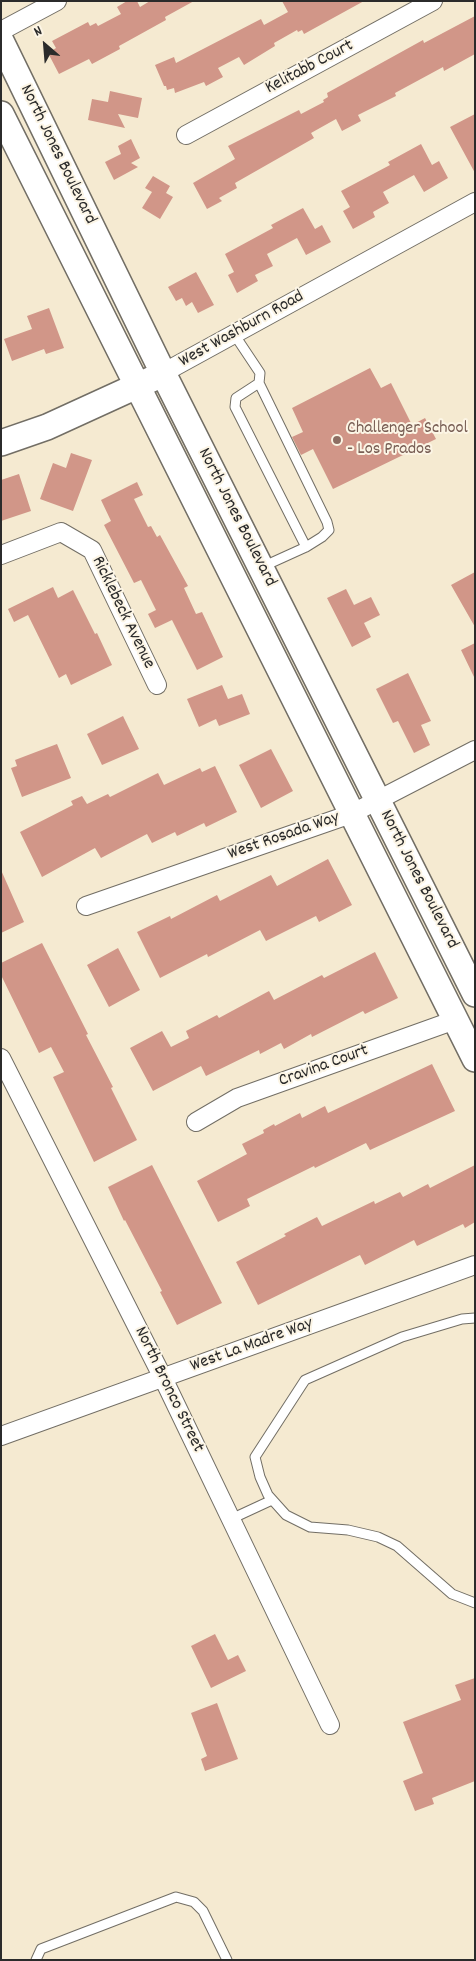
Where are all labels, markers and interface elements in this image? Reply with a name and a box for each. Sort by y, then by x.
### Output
north arrow [20,20,70,70]
text: N [31,21,46,42]
street label: Kelitabb Court [262,36,358,100]
street label: North Jones Boulevard [14,82,100,228]
street label: West Washburn Road [176,287,308,373]
place label: Challenger School - Los Prados [347,419,468,462]
marker: Challenger School - Los Prados [331,434,343,446]
street label: North Jones Boulevard [192,445,280,591]
street label: Ricklebeck Avenue [85,553,159,673]
street label: North Jones Boulevard [374,807,462,953]
street label: West Rosada Way [225,808,343,866]
street label: Cravina Court [276,1041,372,1093]
street label: West La Madre Way [188,1314,316,1378]
street label: North Bronco Street [128,1324,208,1456]

